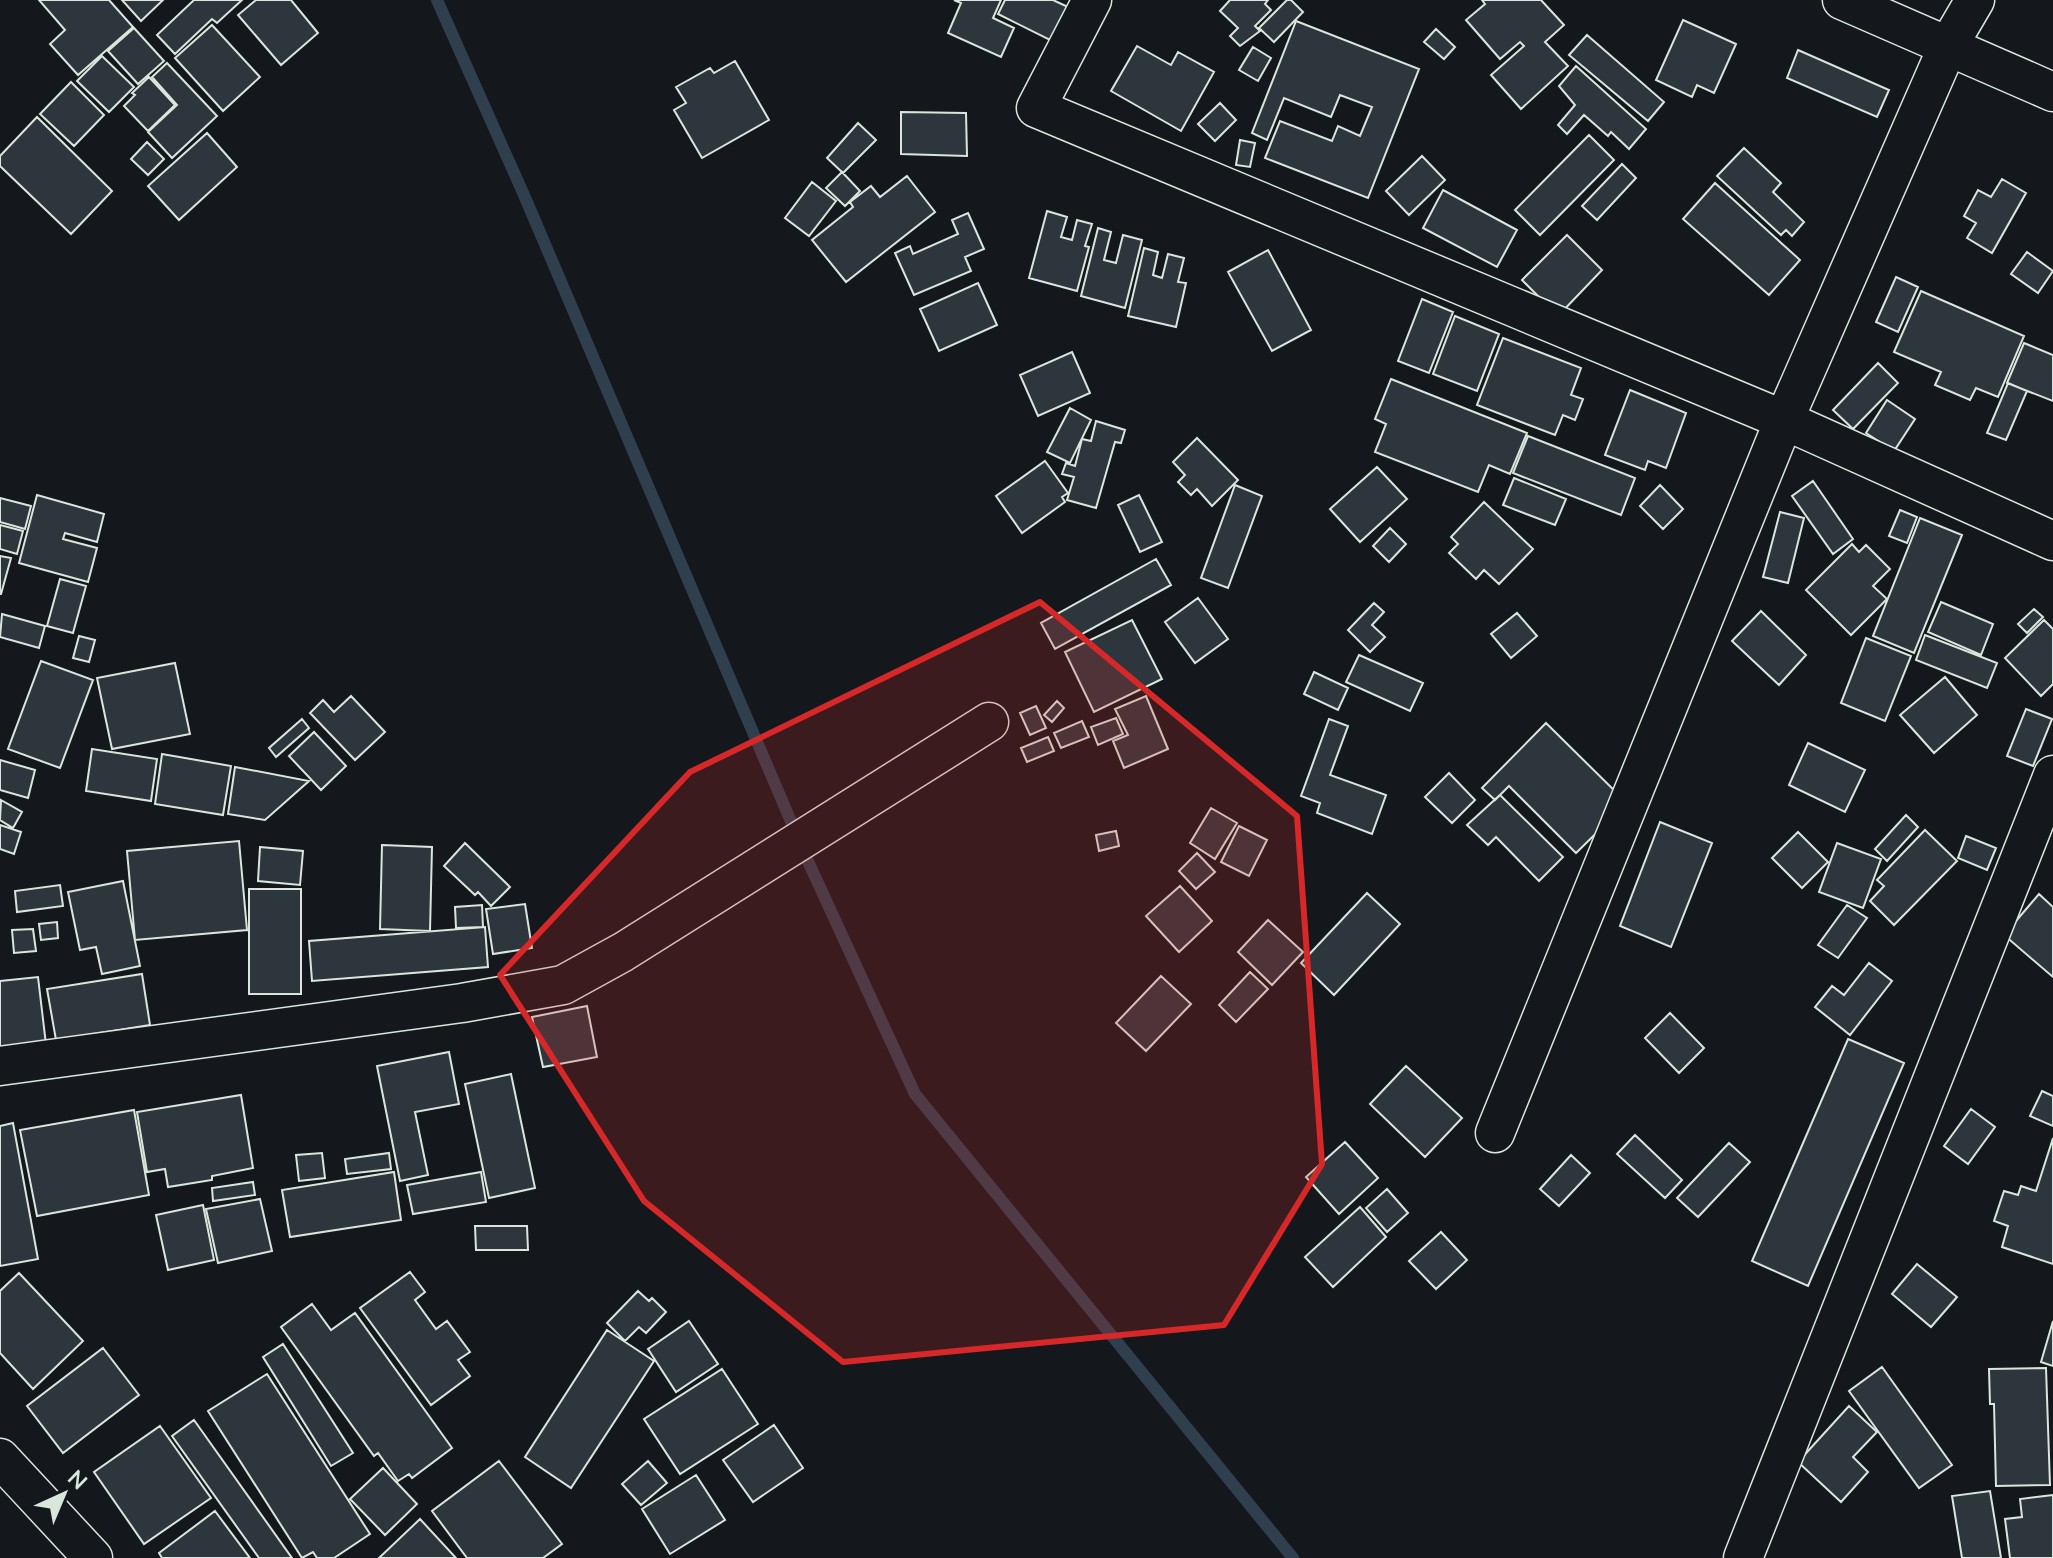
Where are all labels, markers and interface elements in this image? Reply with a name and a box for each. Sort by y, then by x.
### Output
north arrow [24,1454,104,1534]
text: N [62,1464,94,1495]

